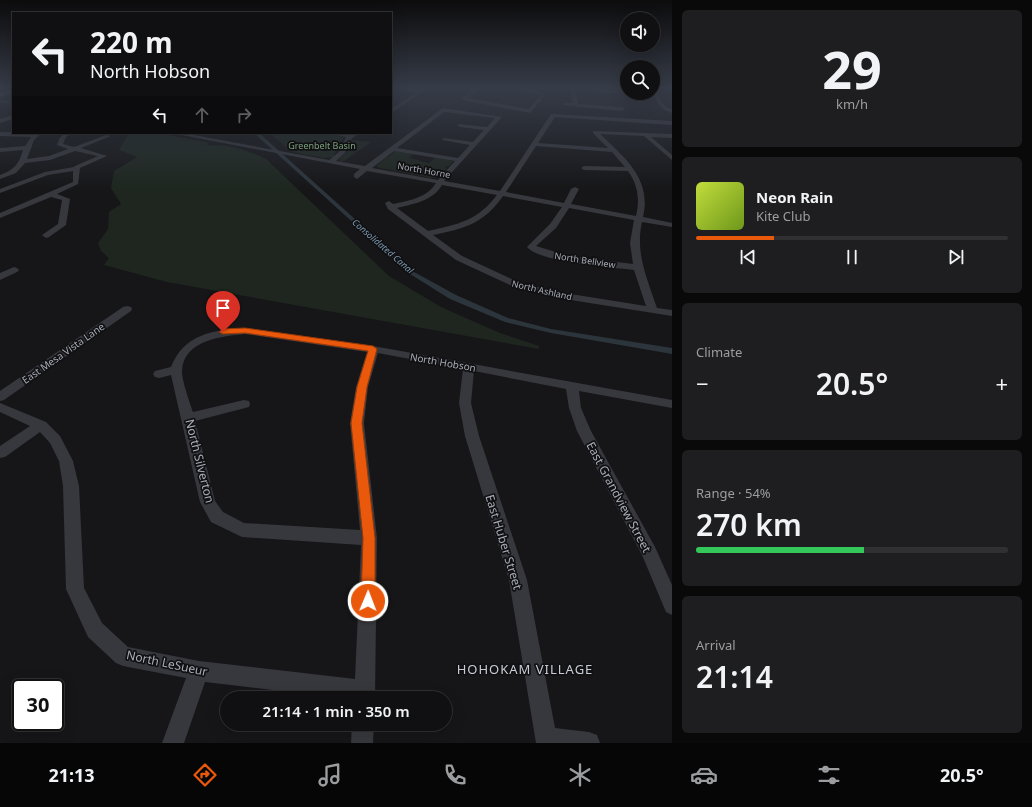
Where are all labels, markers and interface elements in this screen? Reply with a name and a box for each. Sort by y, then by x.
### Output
map controls [620,12,660,100]
button: sound [620,12,660,52]
text: 220 m [90,23,173,61]
icon: left [24,28,76,80]
text: 29 [822,33,882,104]
text: North Hobson [90,59,210,83]
button: search [620,60,660,100]
text: km/h [836,95,868,113]
icon: left [149,104,171,126]
icon: ahead [191,104,213,126]
icon: right [233,104,255,126]
park label: Greenbelt Basin [288,139,356,152]
street label: North Horne [396,159,452,181]
text: Neon Rain [756,187,833,207]
text: Kite Club [756,207,810,225]
water label: Consolidated Canal [349,216,417,277]
icon: previous [737,246,759,268]
icon: pause [841,246,863,268]
icon: next [945,246,967,268]
street label: North Bellview [554,249,616,271]
street label: North Ashland [511,277,573,303]
pin [206,291,240,332]
icon: arrive [212,297,234,319]
street label: East Mesa Vista Lane [19,319,107,387]
text: Climate [696,343,742,361]
street label: North Hobson [409,349,477,375]
text: 20.5° [816,363,888,404]
text: − [696,368,709,398]
text: + [995,368,1008,398]
street label: North Silverton [181,417,219,505]
street label: East Grandview Street [583,439,656,556]
text: Range · 54% [696,484,771,502]
street label: East Huber Street [481,492,527,592]
text: 270 km [696,504,802,545]
position arrow [347,580,389,622]
text: Arrival [696,636,736,654]
street label: North LeSueur [125,646,209,680]
text: 21:14 [696,656,773,697]
district label: HOHOKAM VILLAGE [457,660,593,678]
speed limit sign: 30 [12,679,64,731]
text: 21:14 · 1 min · 350 m [262,701,410,721]
icon: directions [191,761,219,789]
icon: music [316,761,344,789]
icon: phone [441,761,469,789]
icon: climate [566,761,594,789]
icon: car [690,761,718,789]
icon: filters [815,761,843,789]
text: 21:13 [48,763,95,787]
text: 20.5° [940,763,984,787]

